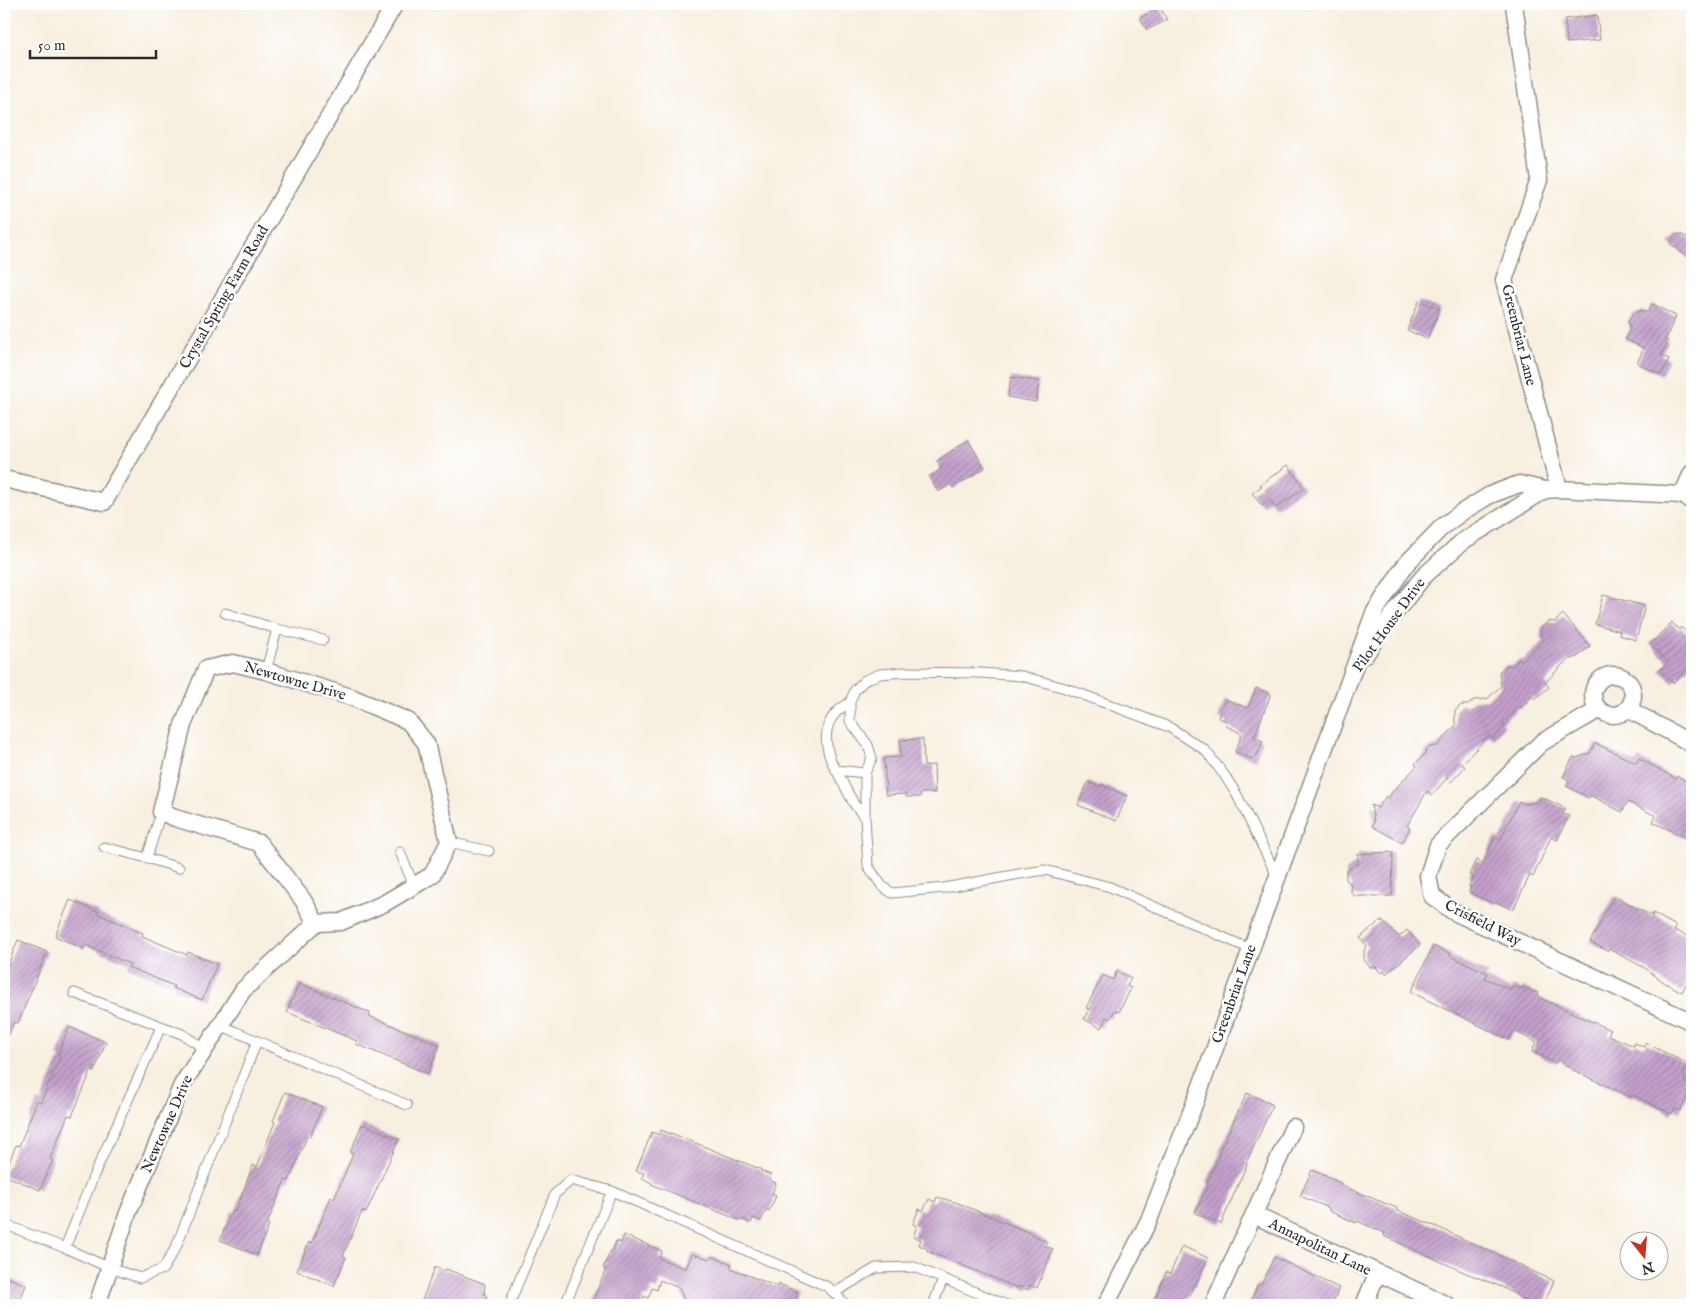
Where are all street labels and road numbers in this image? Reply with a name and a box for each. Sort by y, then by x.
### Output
street label: Crystal Spring Farm Road [175,221,273,372]
street label: Greenbriar Lane [1497,282,1541,388]
street label: Pilot House Drive [1348,574,1430,676]
street label: Newtowne Drive [242,657,348,705]
street label: Crisfield Way [1441,896,1525,951]
street label: Greenbriar Lane [1207,942,1261,1046]
street label: Newtowne Drive [137,1072,197,1176]
street label: Annapolitan Lane [1265,1214,1374,1280]

